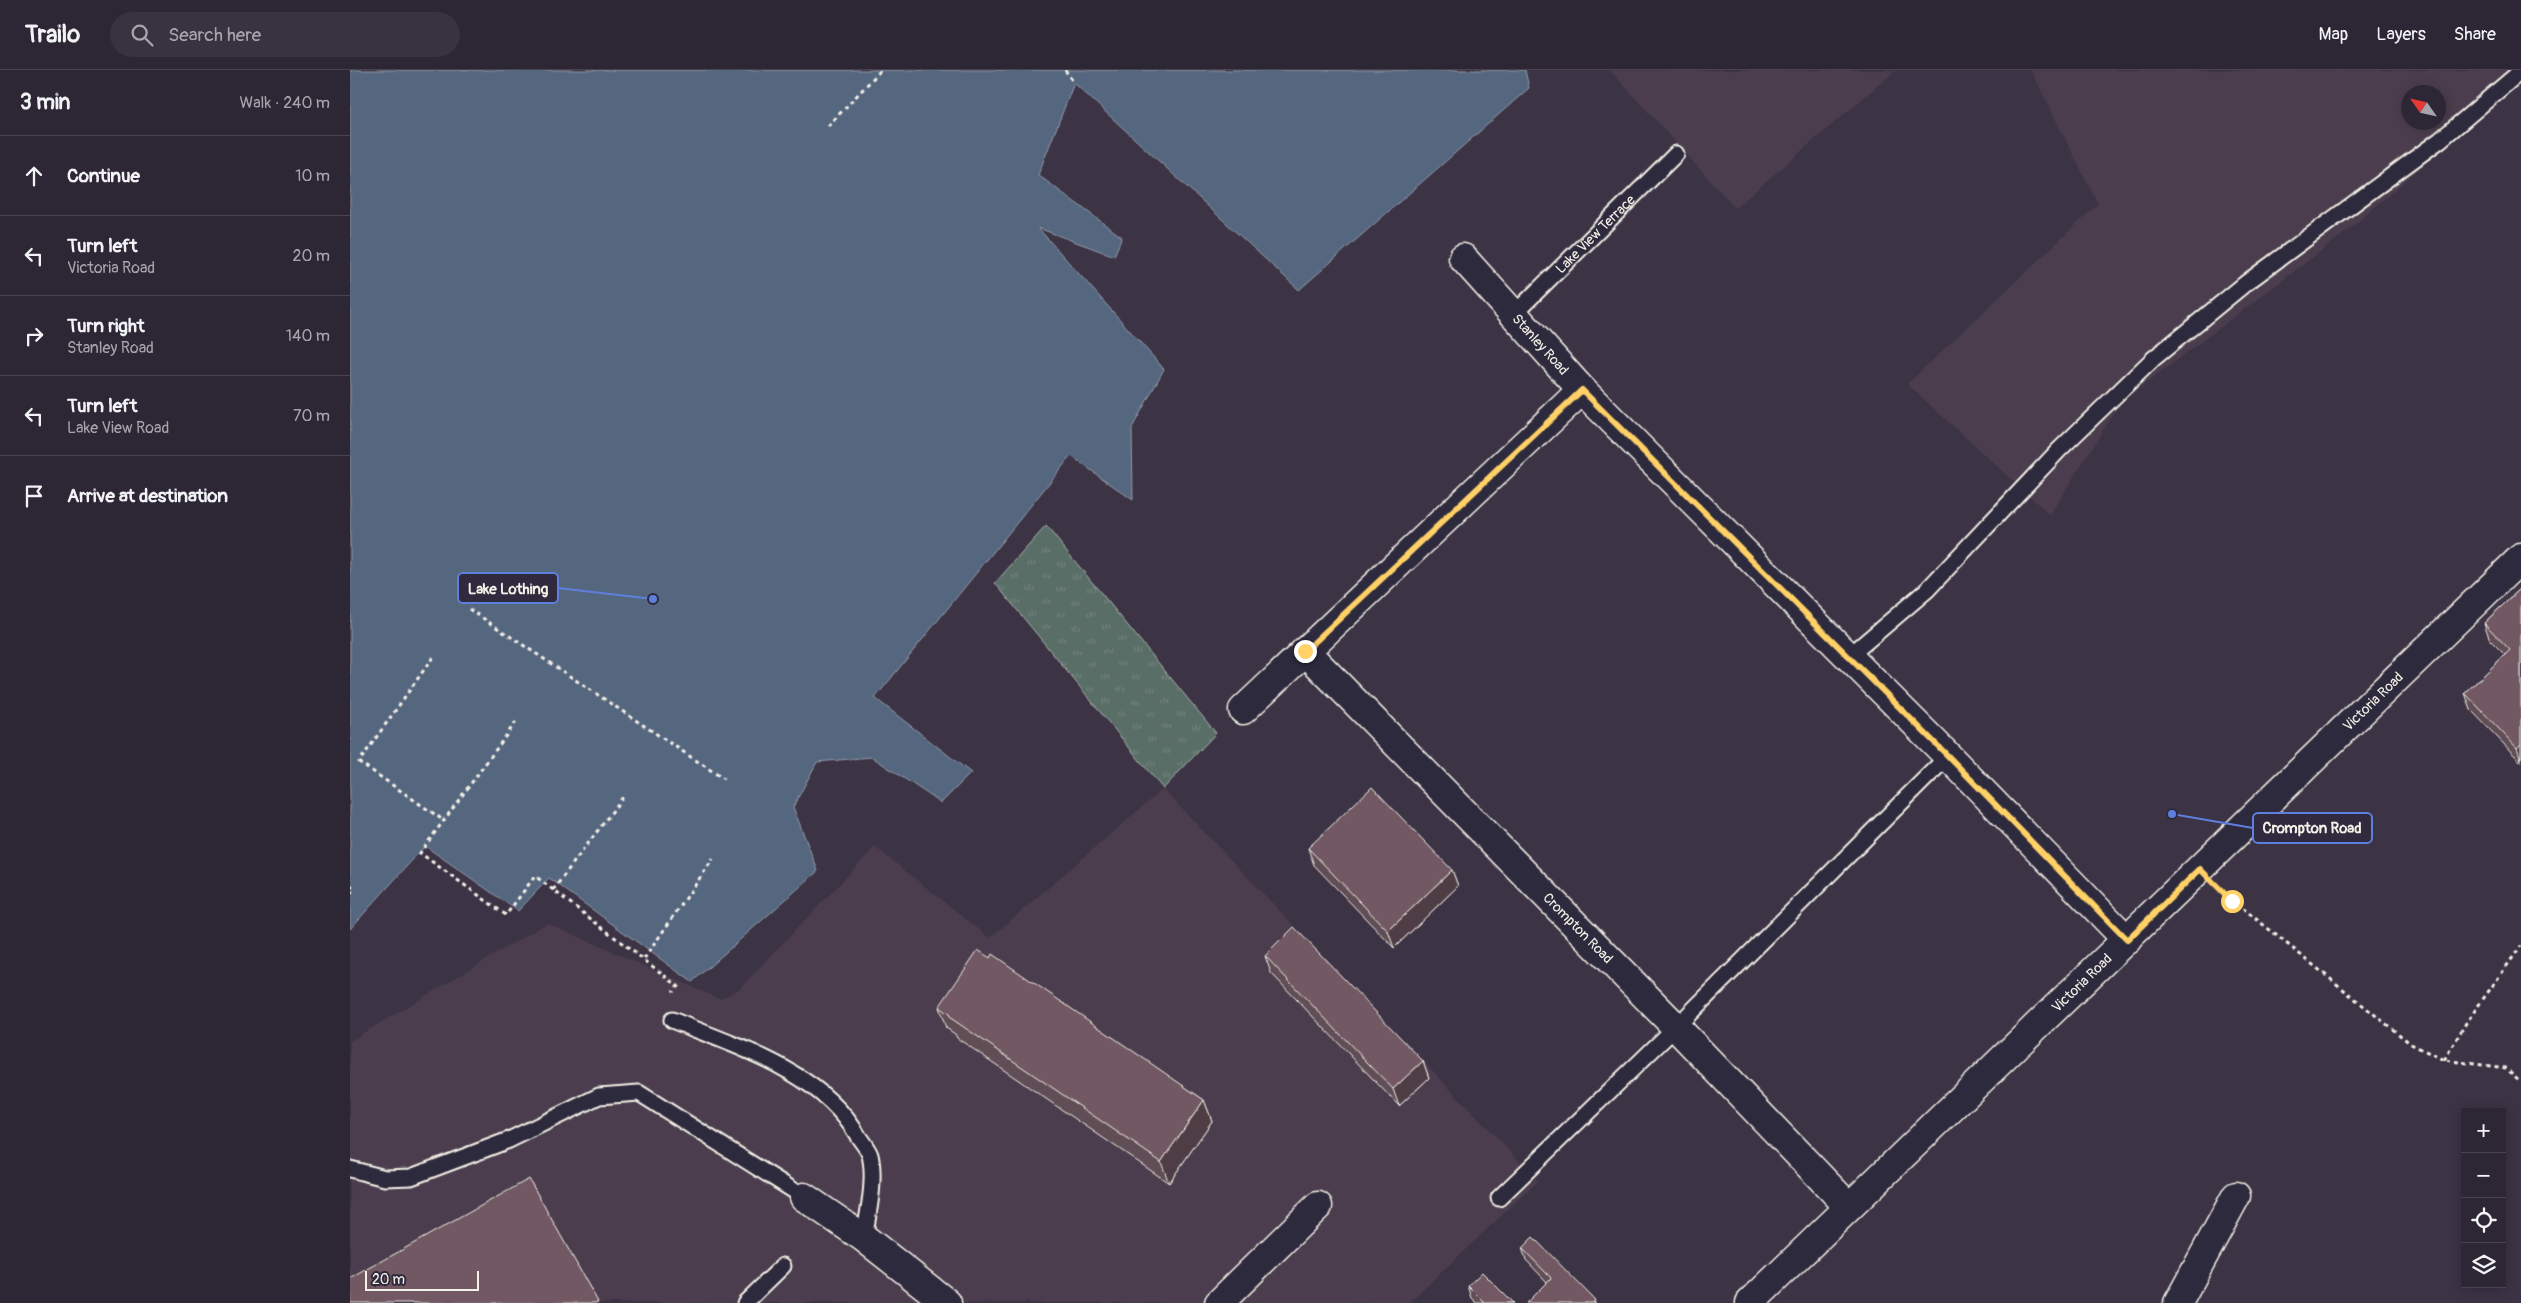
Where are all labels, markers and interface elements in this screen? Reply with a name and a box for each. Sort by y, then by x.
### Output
search box [110,12,460,57]
text: Trailo [25,20,80,49]
icon: search [128,21,156,49]
text: Search here [168,23,261,47]
text: Map [2319,23,2348,46]
text: Layers [2376,23,2426,46]
text: Share [2454,23,2496,46]
north arrow [2401,85,2446,130]
text: 3 min [20,89,70,116]
text: Walk · 240 m [239,93,330,113]
icon: ahead [20,162,48,190]
text: Continue [67,164,140,188]
text: 10 m [295,166,330,186]
street label: Lake View Terrace [1552,191,1639,277]
text: Turn left [67,234,137,258]
icon: left [20,242,48,270]
text: 20 m [292,246,330,266]
text: Victoria Road [67,258,155,278]
street label: Stanley Road [1508,311,1572,379]
text: Turn right [67,314,145,338]
icon: right [20,322,48,350]
text: 140 m [286,326,330,346]
text: Stanley Road [67,338,154,358]
text: Turn left [67,394,137,418]
icon: left [20,402,48,430]
text: 70 m [293,406,330,426]
text: Lake View Road [67,418,169,438]
icon: arrive [20,482,48,510]
text: Arrive at destination [67,484,228,508]
callout: Lake Lothing [458,573,558,603]
text: Lake Lothing [468,580,549,599]
route end [1294,640,1317,663]
street label: Victoria Road [2339,669,2407,735]
callout: Crompton Road [2253,813,2372,843]
text: Crompton Road [2262,819,2362,838]
street label: Crompton Road [1539,889,1617,967]
route start [2221,890,2244,913]
street label: Victoria Road [2048,950,2116,1016]
map controls [2461,1108,2506,1288]
button: + [2461,1108,2506,1153]
button: − [2461,1153,2506,1198]
button: locate [2461,1198,2506,1243]
button: layers [2461,1243,2506,1288]
scale bar [365,1268,479,1291]
text: 20 m [372,1271,405,1288]

